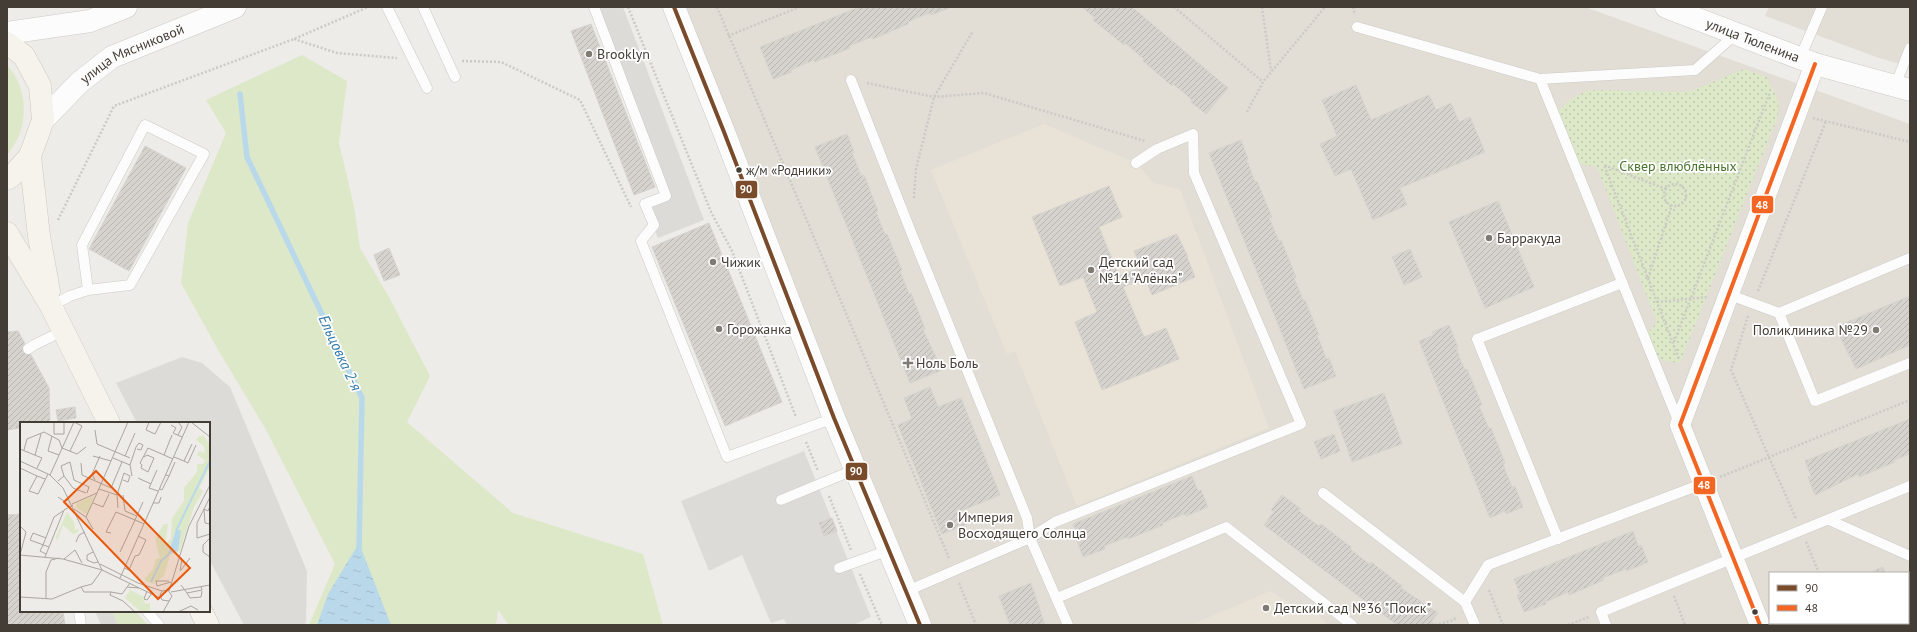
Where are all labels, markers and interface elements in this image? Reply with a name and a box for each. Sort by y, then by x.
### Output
street label: улица Тюленина [1703,14,1802,66]
street label: улица Мясниковой [76,20,187,88]
place label: Brooklyn [597,45,650,63]
marker: Brooklyn [584,49,594,59]
park label: Сквер влюблённых [1619,157,1737,175]
place label: ж/м «Родники» [746,162,832,179]
marker: ж/м «Родники» [734,165,744,175]
line badge: 90 [735,180,758,199]
text: 90 [740,182,752,196]
line badge: 48 [1751,195,1774,214]
text: 48 [1756,198,1768,212]
place label: Барракуда [1497,229,1561,247]
marker: Барракуда [1484,233,1494,243]
place label: Чижик [721,253,761,271]
place label: Детский сад №14 "Алёнка" [1099,253,1183,287]
marker: Чижик [708,257,718,267]
marker: Детский сад №14 "Алёнка" [1086,265,1096,275]
water label: Ельцовка 2-я [315,312,366,394]
place label: Горожанка [727,320,792,338]
place label: Поликлиника №29 [1753,321,1868,339]
marker: Горожанка [714,324,724,334]
marker: Поликлиника №29 [1871,325,1881,335]
place label: Ноль Боль [916,354,979,372]
marker: Ноль Боль [903,358,913,368]
inset map [20,422,210,612]
line badge: 90 [845,462,868,481]
text: 90 [850,464,862,478]
line badge: 48 [1693,476,1716,495]
text: 48 [1698,478,1710,492]
place label: Империя Восходящего Солнца [958,508,1086,542]
marker: Империя Восходящего Солнца [945,520,955,530]
legend [1769,572,1909,624]
text: 90 [1805,580,1819,595]
place label: Детский сад №36 "Поиск" [1274,599,1431,617]
text: 48 [1805,600,1818,615]
marker: Детский сад №36 "Поиск" [1261,603,1271,613]
unlabelled marker [1750,607,1760,617]

